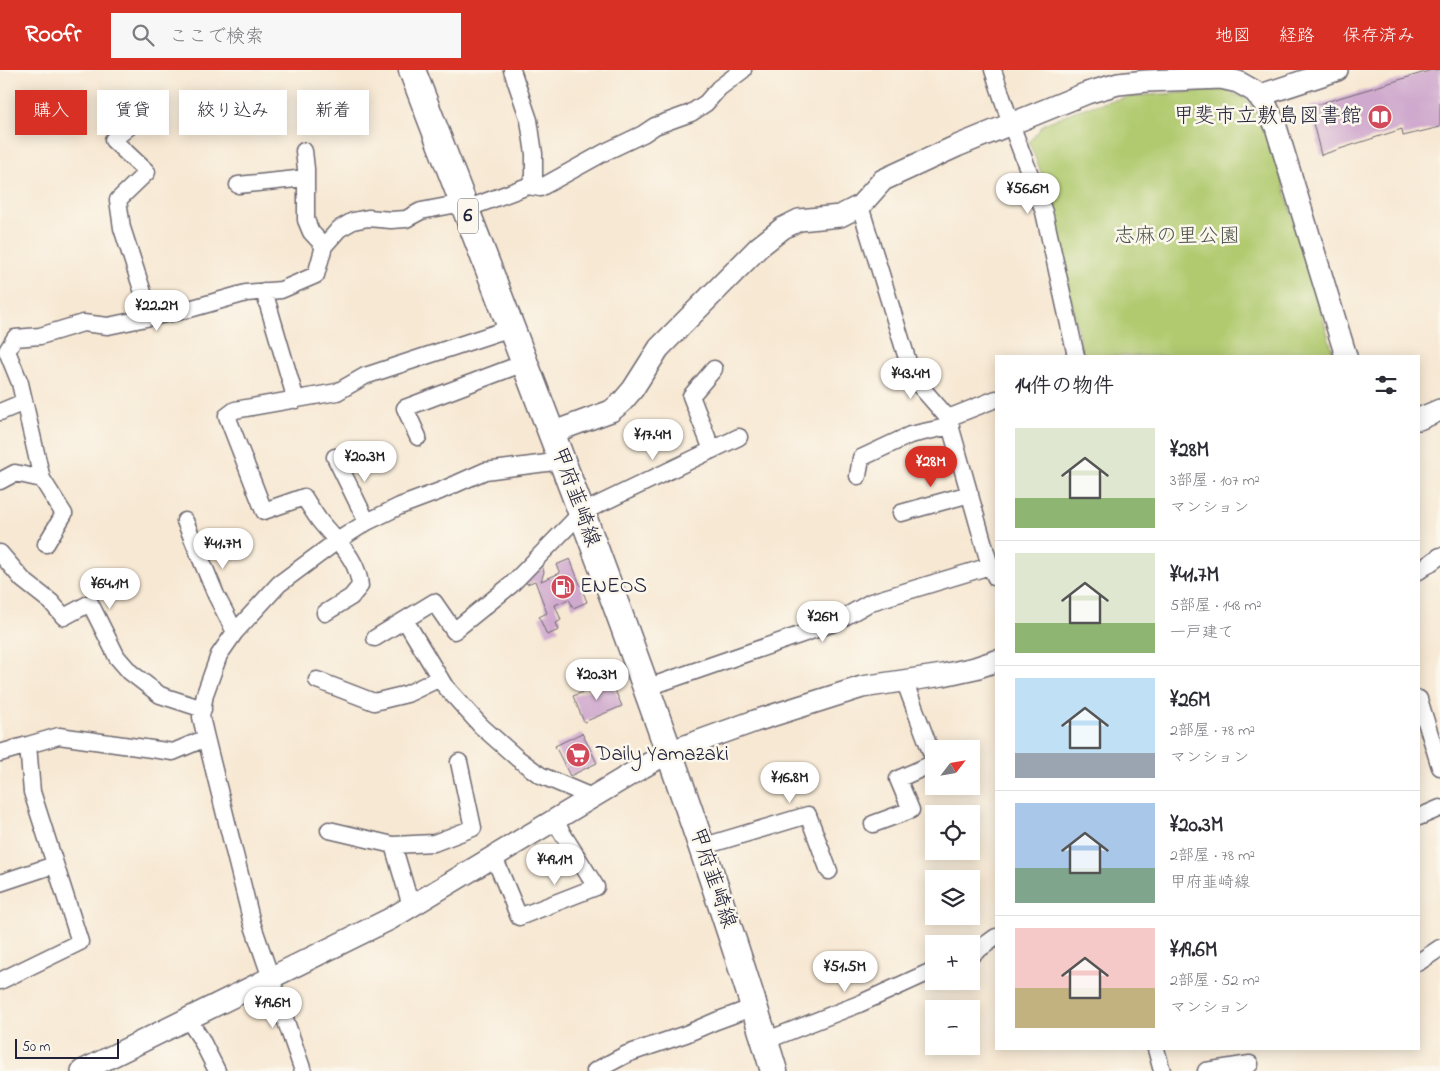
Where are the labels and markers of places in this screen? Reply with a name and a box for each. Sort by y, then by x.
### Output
place label: 甲斐市立敷島図書館 [1173,102,1362,132]
library icon: 甲斐市立敷島図書館 [1367,104,1393,130]
pin: ¥56.6M [987,172,1069,215]
pin: ¥22.2M [116,290,198,332]
pin: ¥43.4M [870,358,952,400]
pin: ¥17.4M [612,418,694,461]
pin: ¥20.3M [324,440,406,483]
pin: ¥28M [901,446,961,488]
pin: ¥41.7M [182,528,264,570]
pin: ¥64.1M [69,568,151,610]
place label: ENEOS [580,572,647,602]
fuel station icon: ENEOS [550,574,576,600]
pin: ¥26M [793,600,853,643]
pin: ¥20.3M [556,658,638,701]
place label: Daily Yamazaki [595,740,729,772]
supermarket icon: Daily Yamazaki [565,742,591,768]
pin: ¥16.8M [749,762,831,804]
pin: ¥49.1M [514,844,596,886]
pin: ¥51.5M [804,950,886,993]
pin: ¥19.6M [232,986,314,1029]

